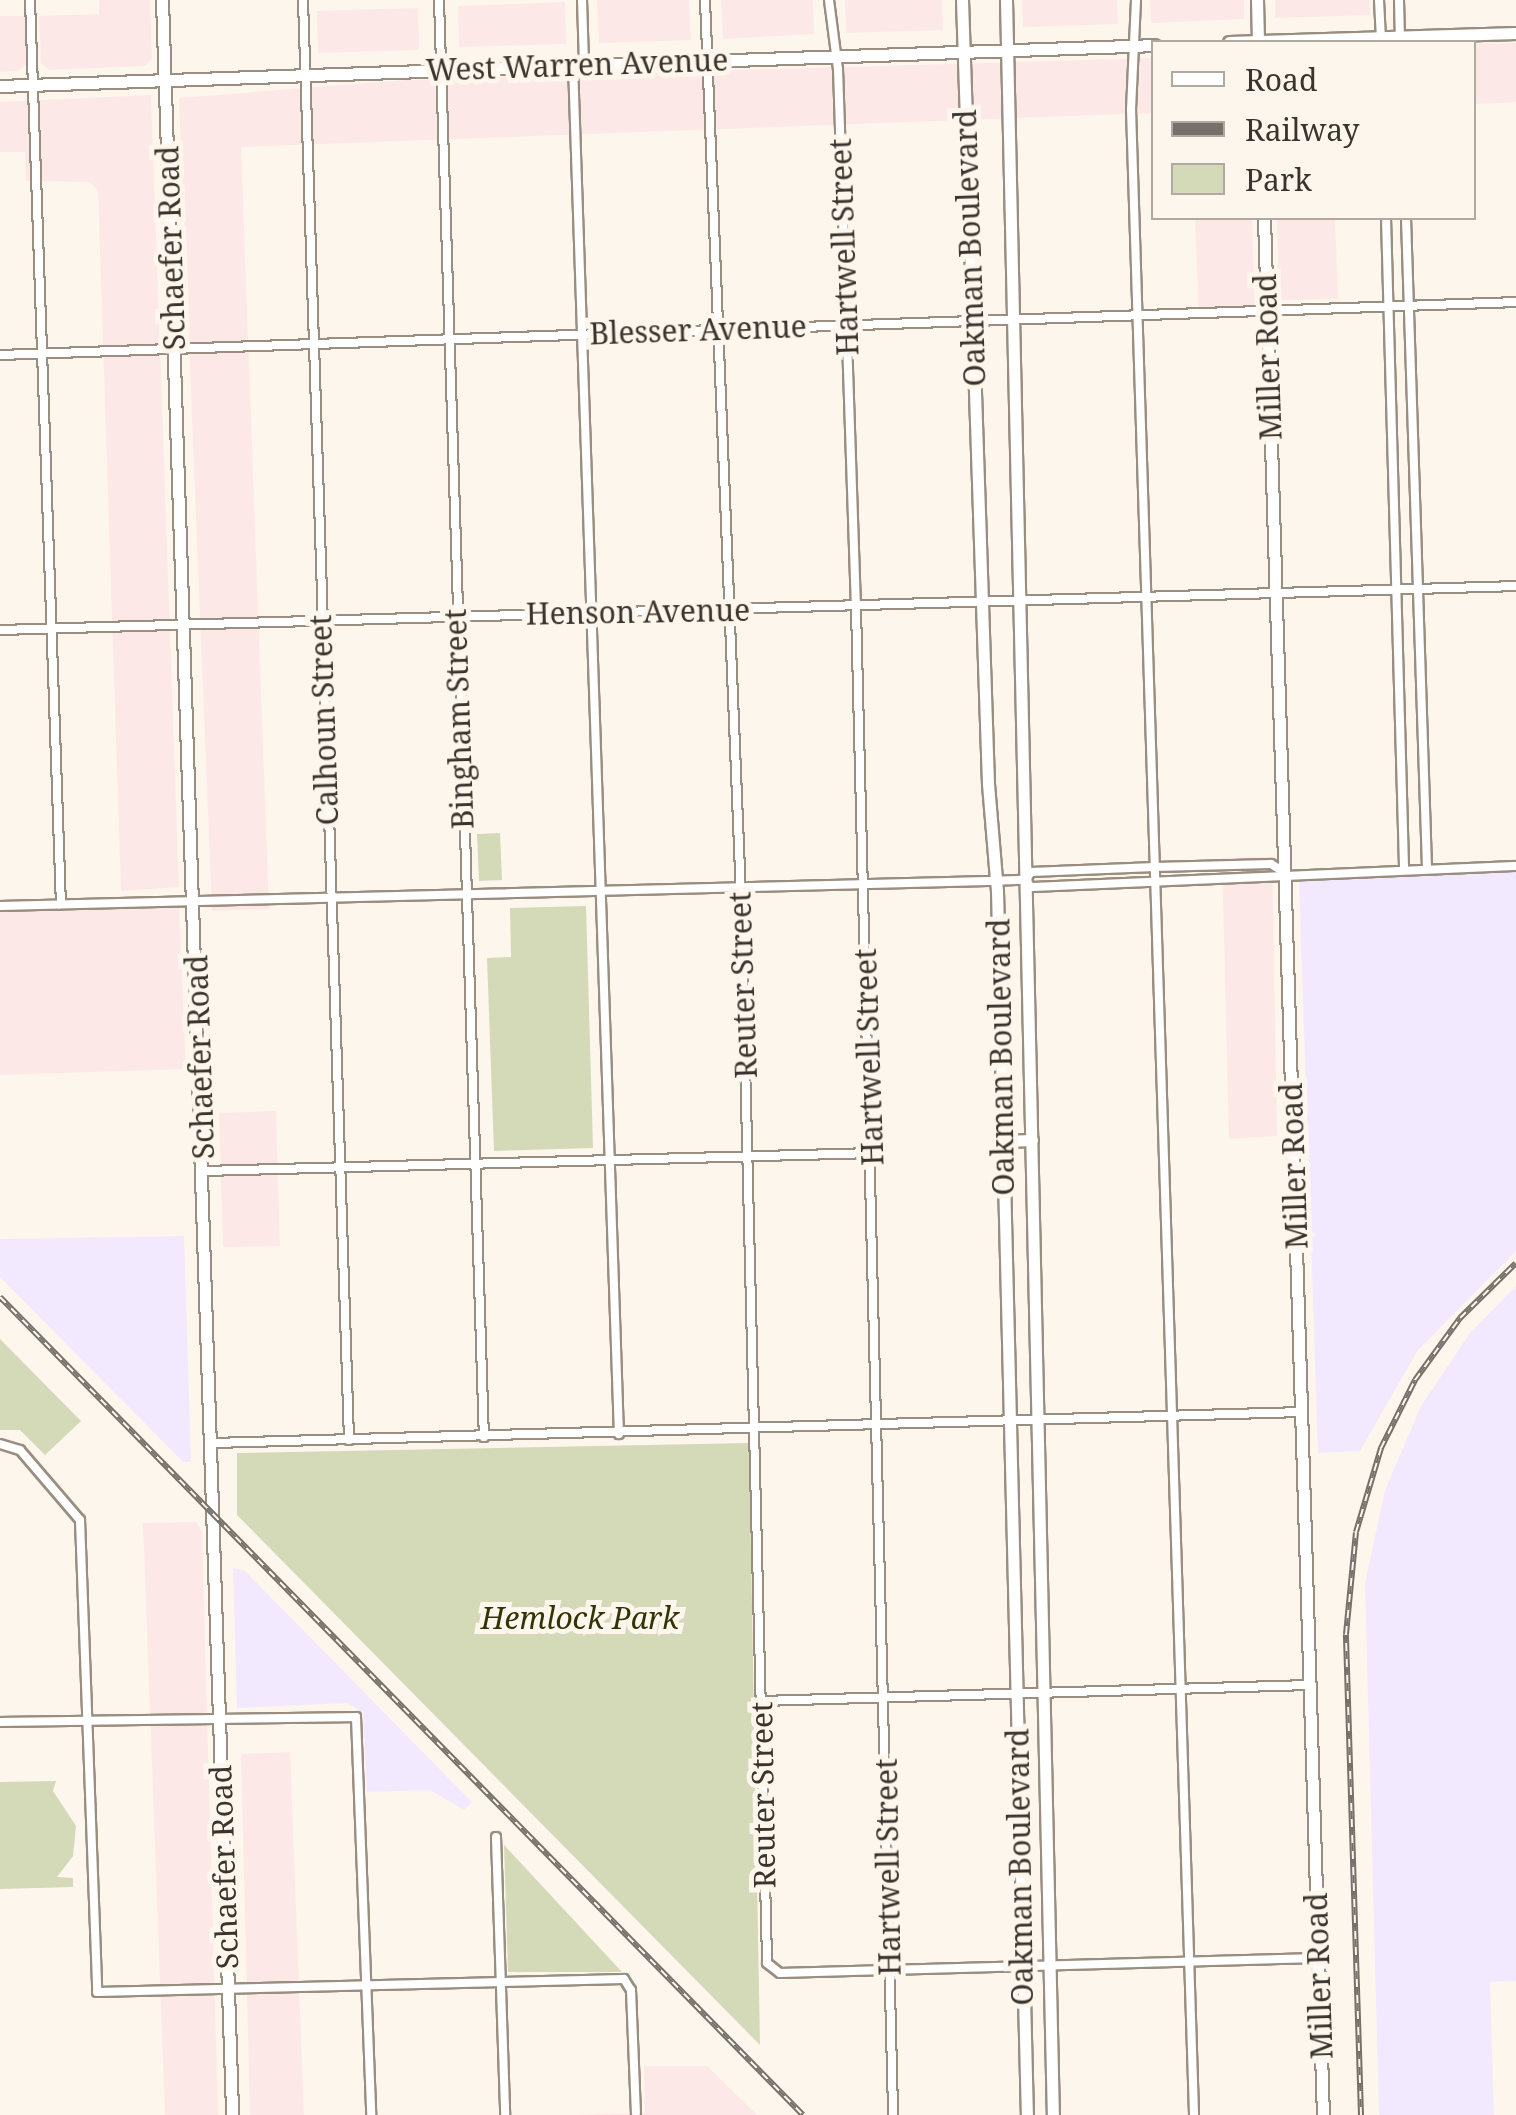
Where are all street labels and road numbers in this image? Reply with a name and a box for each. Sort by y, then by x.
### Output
street label: West Warren Avenue [425,42,729,88]
street label: Oakman Boulevard [947,109,993,387]
street label: Hartwell Street [822,138,866,356]
street label: Schaefer Road [149,145,193,351]
street label: Miller Road [1247,273,1289,441]
street label: Blesser Avenue [589,308,807,352]
street label: Henson Avenue [526,592,750,632]
street label: Bingham Street [437,608,481,830]
street label: Calhoun Street [302,614,346,826]
street label: Reuter Street [722,891,764,1079]
street label: Oakman Boulevard [981,918,1021,1196]
street label: Hartwell Street [847,948,891,1166]
street label: Schaefer Road [178,954,222,1160]
street label: Miller Road [1273,1082,1315,1250]
street label: Reuter Street [743,1701,783,1889]
street label: Oakman Boulevard [1000,1728,1040,2006]
street label: Hartwell Street [868,1758,908,1976]
street label: Schaefer Road [202,1764,246,1970]
street label: Miller Road [1298,1892,1340,2060]

